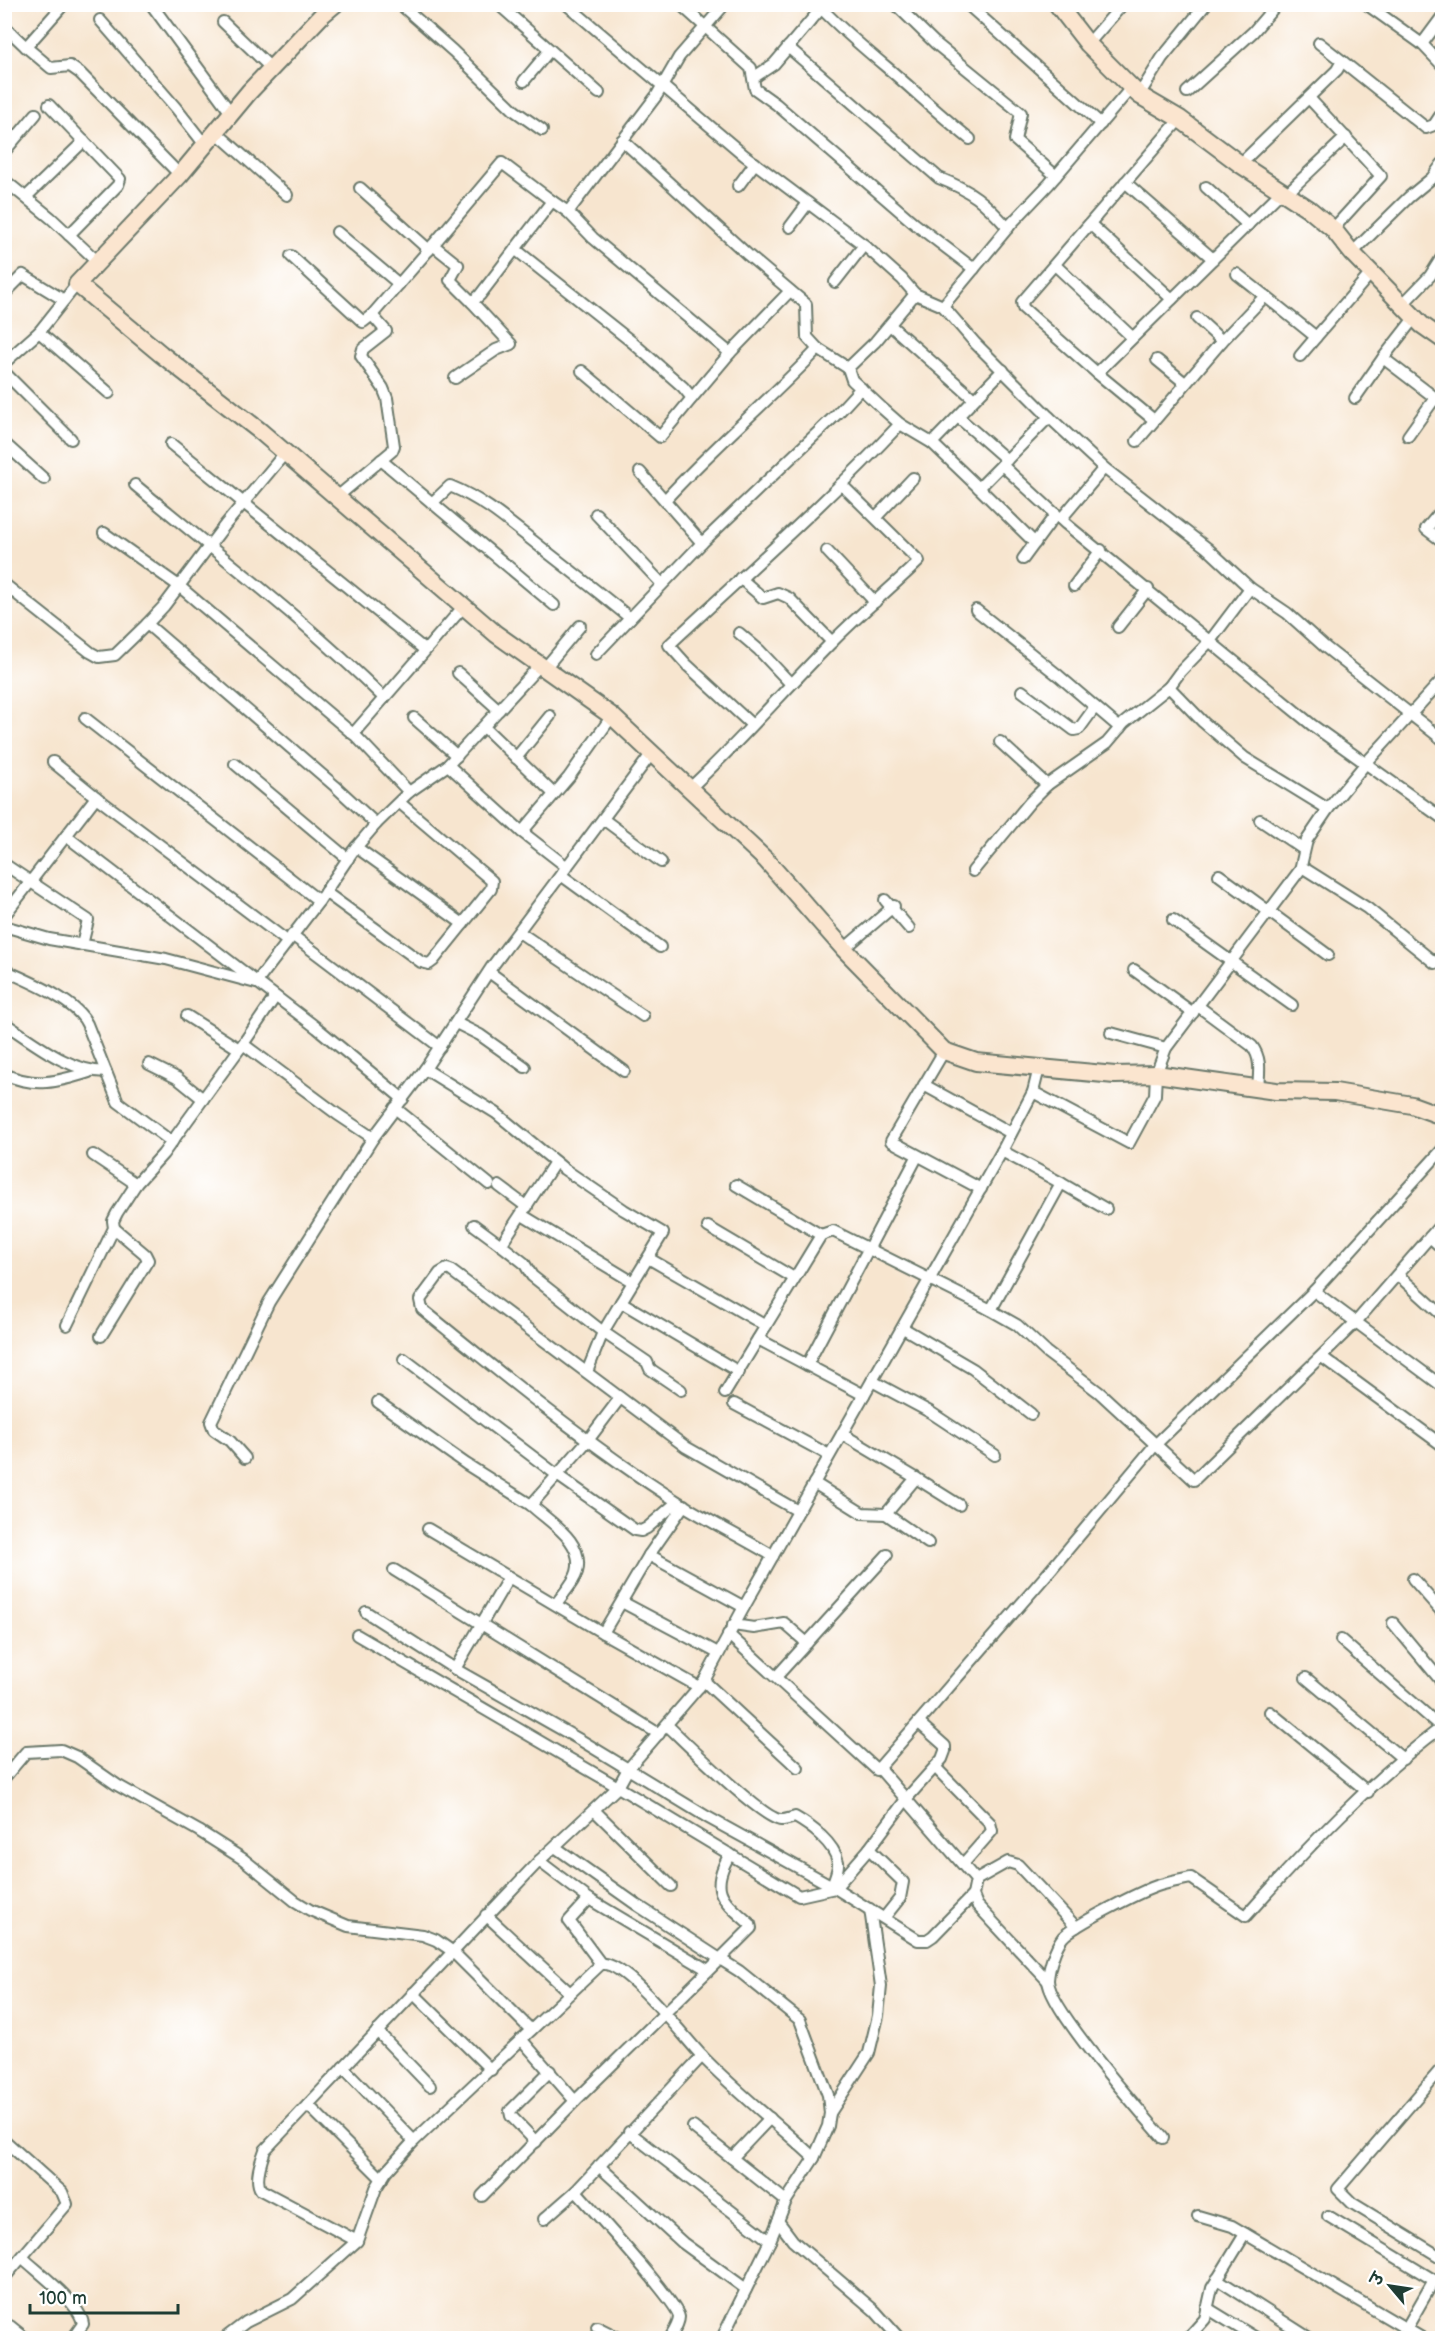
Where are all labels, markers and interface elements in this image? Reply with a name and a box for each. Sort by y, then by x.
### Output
north arrow [1360,2256,1420,2316]
text: उ [1366,2269,1390,2290]
scale bar [30,2277,178,2315]
text: 100 m [39,2288,87,2309]

